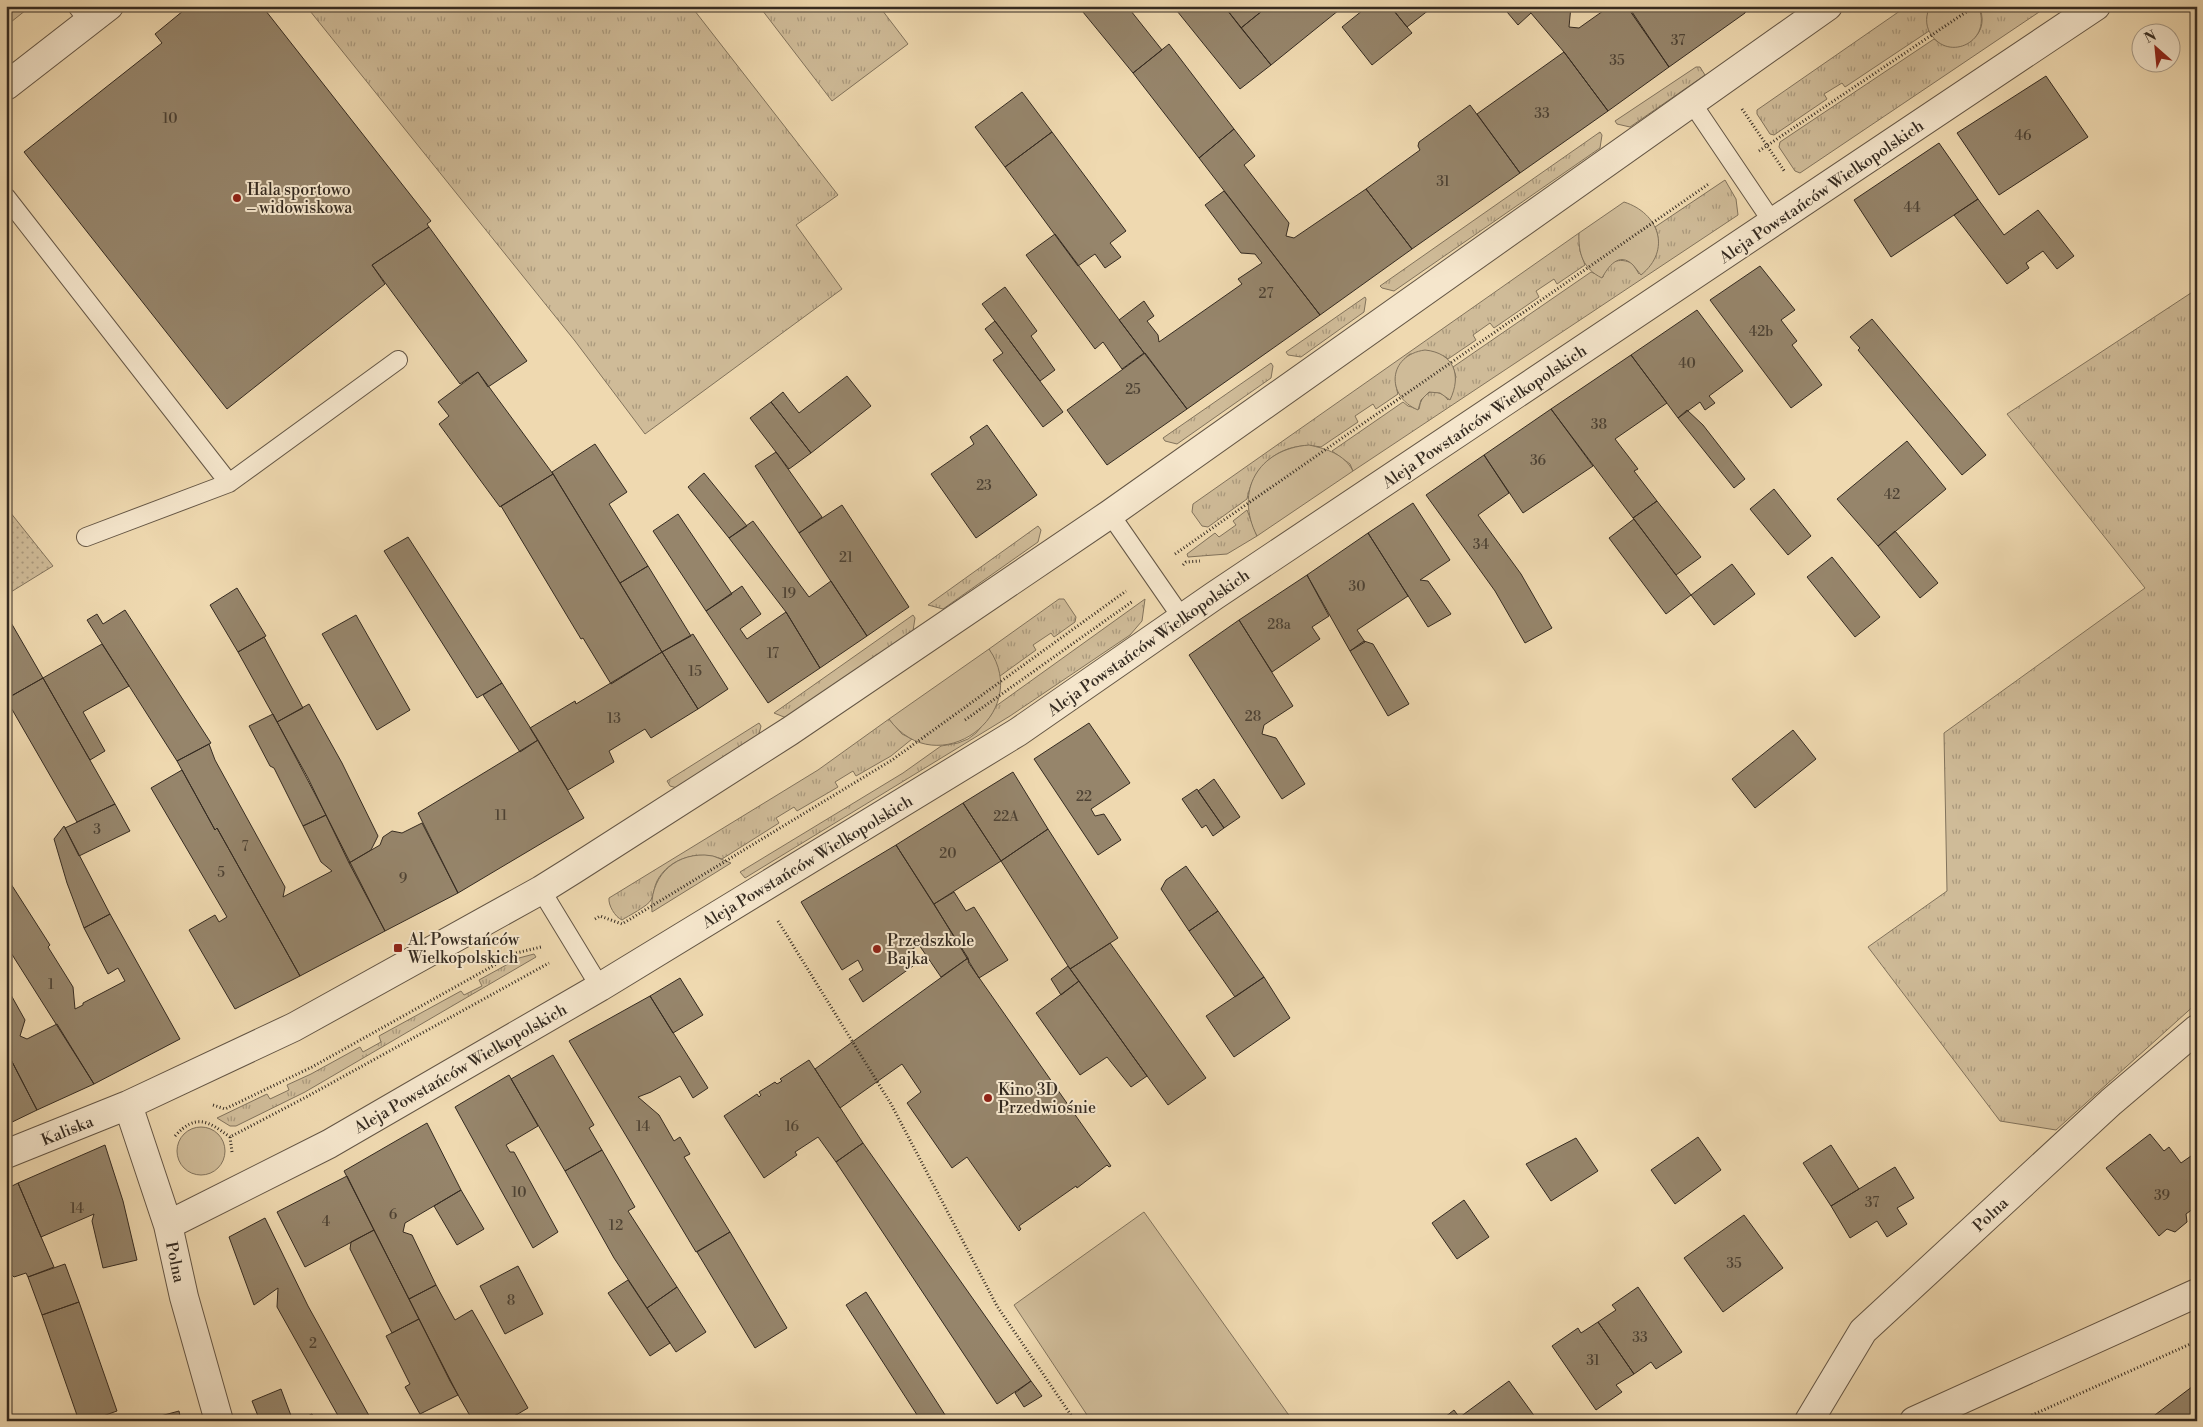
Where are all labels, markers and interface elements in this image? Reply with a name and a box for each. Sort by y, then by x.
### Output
north arrow [2130,22,2180,72]
text: N [2142,27,2160,48]
house number: 37 [1671,32,1685,50]
house number: 35 [1609,52,1625,70]
house number: 33 [1534,105,1550,123]
house number: 10 [163,110,177,128]
street label: Aleja Powstańców Wielkopolskich [1715,116,1928,268]
house number: 46 [2015,127,2032,145]
house number: 31 [1436,173,1450,191]
place label: Hala sportowo – widowiskowa [247,180,353,218]
marker: Hala sportowo – widowiskowa [231,192,243,204]
house number: 44 [1904,199,1920,217]
house number: 27 [1259,285,1273,303]
house number: 42b [1749,323,1773,341]
street label: Aleja Powstańców Wielkopolskich [1378,341,1591,493]
house number: 40 [1678,355,1696,373]
house number: 25 [1125,381,1141,399]
house number: 38 [1591,416,1607,434]
house number: 36 [1530,452,1547,470]
house number: 23 [976,477,992,495]
house number: 42 [1884,486,1900,504]
house number: 34 [1473,536,1489,554]
house number: 21 [839,549,853,567]
street label: Aleja Powstańców Wielkopolskich [1043,565,1254,721]
house number: 30 [1348,578,1366,596]
house number: 19 [782,585,796,603]
house number: 28a [1267,616,1292,634]
house number: 17 [767,645,779,663]
house number: 15 [688,663,702,681]
house number: 28 [1245,708,1261,726]
house number: 13 [607,710,621,728]
house number: 22 [1076,788,1092,806]
street label: Aleja Powstańców Wielkopolskich [698,791,917,933]
house number: 11 [495,807,507,825]
house number: 22A [993,808,1019,826]
house number: 3 [93,821,101,839]
house number: 7 [241,838,249,856]
house number: 20 [939,845,957,863]
house number: 5 [217,864,225,882]
house number: 9 [399,870,407,888]
place label: Al. Powstańców Wielkopolskich [407,930,520,968]
place label: Przedszkole Bajka [886,931,974,969]
marker: Al. Powstańców Wielkopolskich [392,942,404,954]
marker: Przedszkole Bajka [871,943,883,955]
house number: 1 [48,976,54,994]
street label: Aleja Powstańców Wielkopolskich [350,999,571,1139]
place label: Kino 3D Przedwiośnie [998,1080,1096,1118]
marker: Kino 3D Przedwiośnie [982,1092,994,1104]
street label: Kaliska [38,1111,97,1150]
house number: 14 [636,1118,650,1136]
house number: 16 [785,1118,800,1136]
house number: 10 [512,1184,526,1202]
house number: 39 [2154,1187,2170,1205]
street label: Polna [1969,1193,2013,1236]
house number: 37 [1865,1194,1879,1212]
house number: 14 [70,1200,84,1218]
house number: 6 [389,1206,398,1224]
house number: 4 [322,1213,330,1231]
house number: 12 [609,1217,623,1235]
street label: Polna [161,1240,189,1285]
house number: 35 [1726,1255,1742,1273]
house number: 8 [507,1292,515,1310]
house number: 33 [1632,1329,1648,1347]
house number: 2 [309,1335,317,1353]
house number: 31 [1586,1352,1600,1370]

